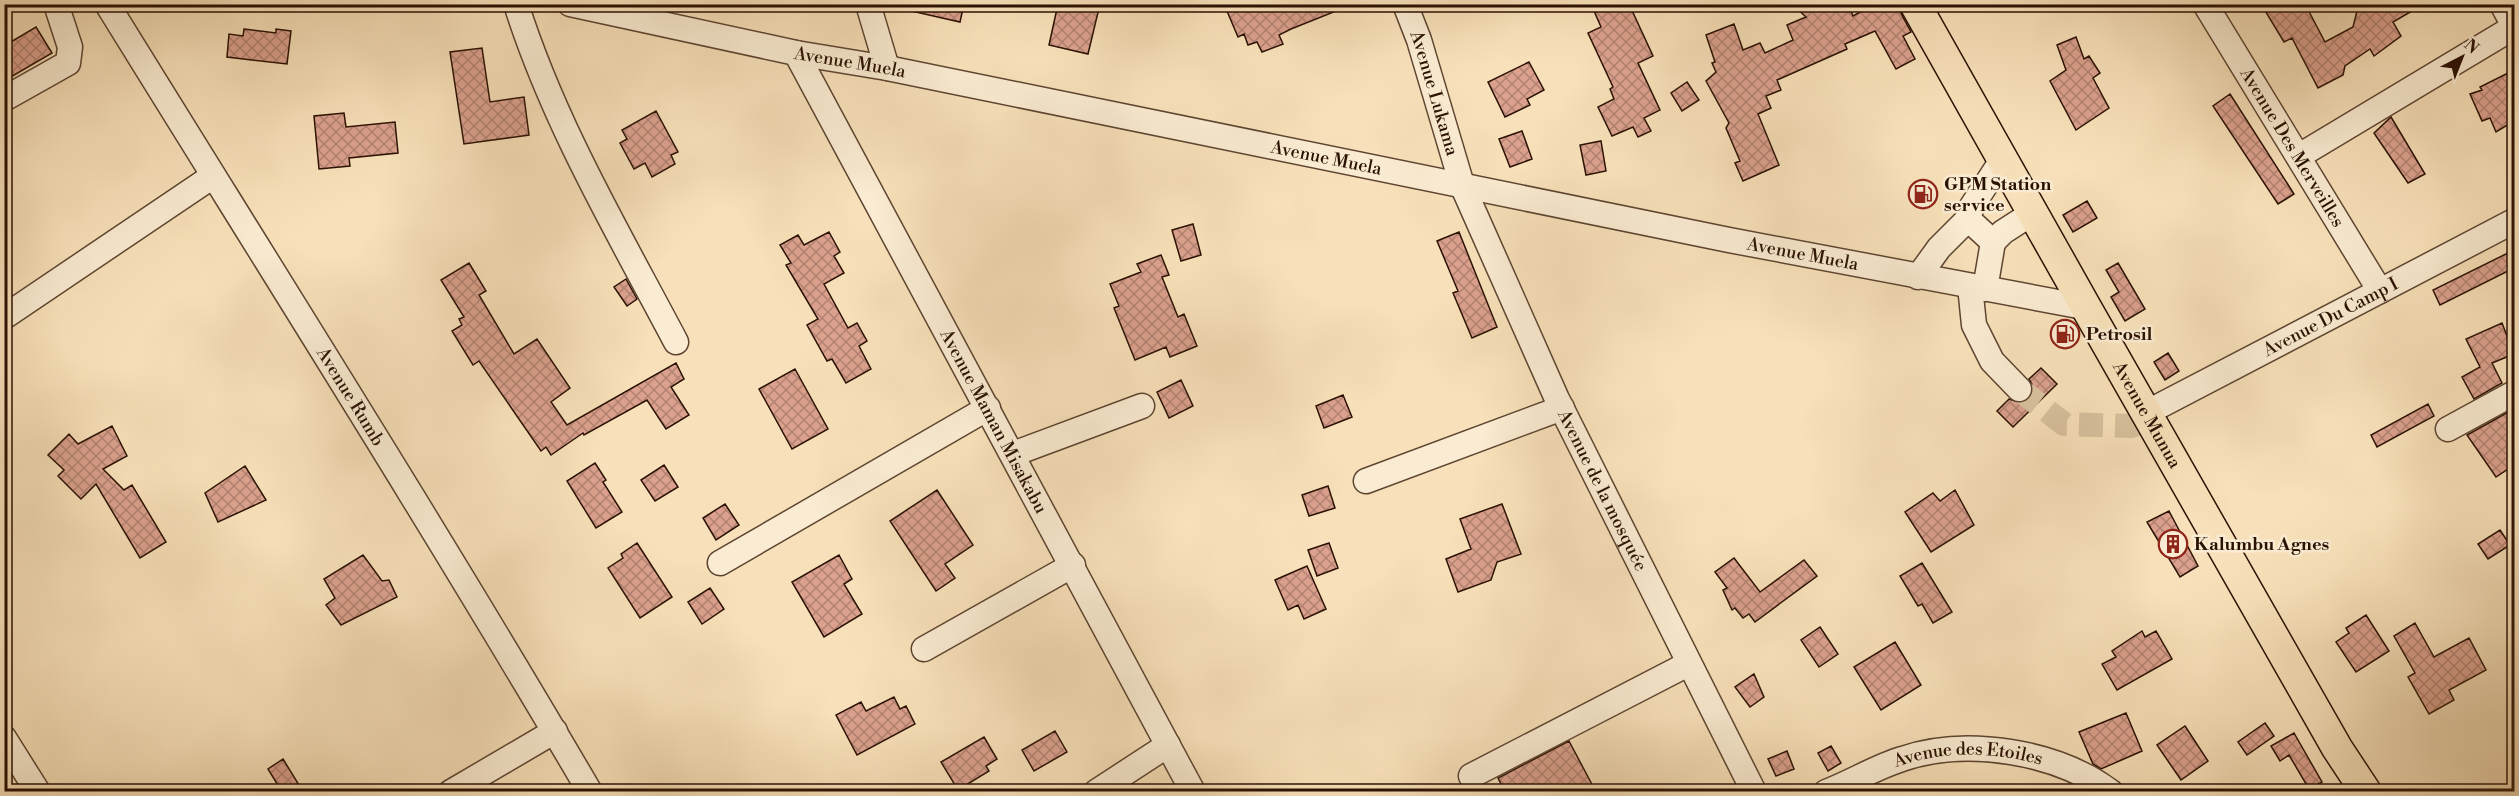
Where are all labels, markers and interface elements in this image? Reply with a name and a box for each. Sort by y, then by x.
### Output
street label: Avenue Lukama [1405,26,1464,159]
north arrow [2432,27,2492,87]
text: N [2460,35,2483,58]
street label: Avenue Muela [792,41,909,83]
street label: Avenue Des Merveilles [2235,63,2350,232]
street label: Avenue Muela [1268,135,1385,181]
place label: GPM Station service [1944,173,2051,217]
fuel station icon: GPM Station service [1907,178,1939,210]
street label: Avenue Muela [1744,232,1861,276]
street label: Avenue Du Camp I [2258,272,2402,362]
fuel station icon: Petrosil [2049,318,2081,350]
place label: Petrosil [2086,323,2153,346]
street label: Avenue Maman Misakabu [934,324,1053,518]
street label: Avenue Rumb [311,342,390,450]
street label: Avenue Munua [2107,357,2187,473]
street label: Avenue de la mosquée [1552,405,1653,575]
building icon: Kalumbu Agnes [2157,528,2189,560]
place label: Kalumbu Agnes [2194,533,2330,556]
street label: Avenue des Etoiles [1889,737,2046,773]

